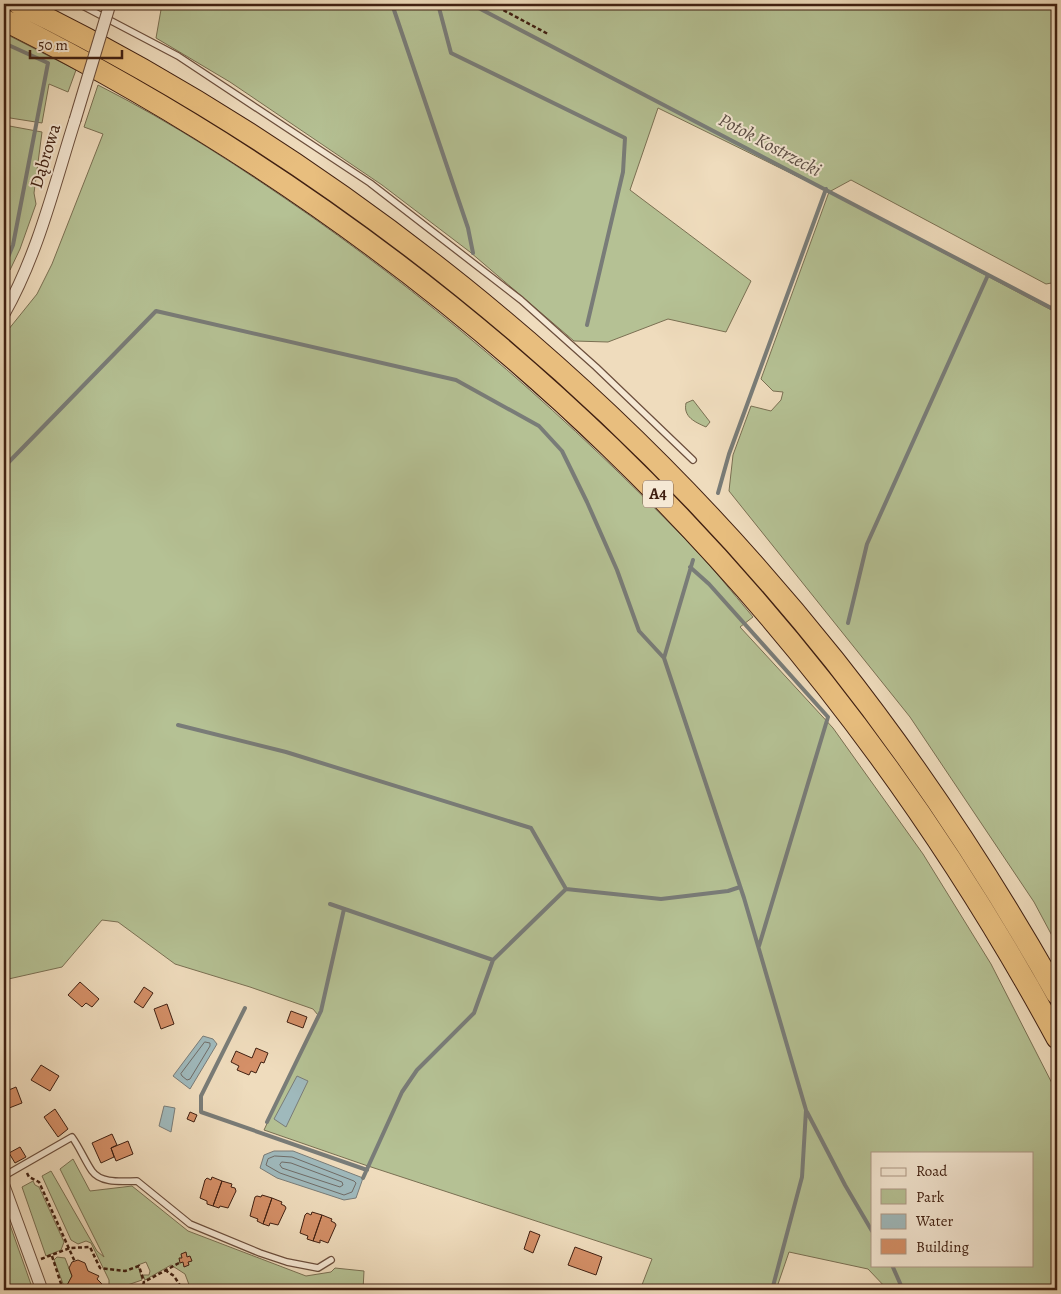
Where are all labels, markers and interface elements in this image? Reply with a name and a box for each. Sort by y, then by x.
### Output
scale bar [30,28,122,60]
text: 50 m [38,35,68,55]
water label: Potok Kostrzecki [714,107,826,183]
street label: Dąbrowa [24,120,66,191]
road number: A4 [643,480,673,508]
legend [871,1152,1034,1266]
text: Road [916,1161,948,1181]
text: Park [916,1187,945,1207]
text: Water [915,1211,953,1231]
text: Building [916,1237,969,1257]

